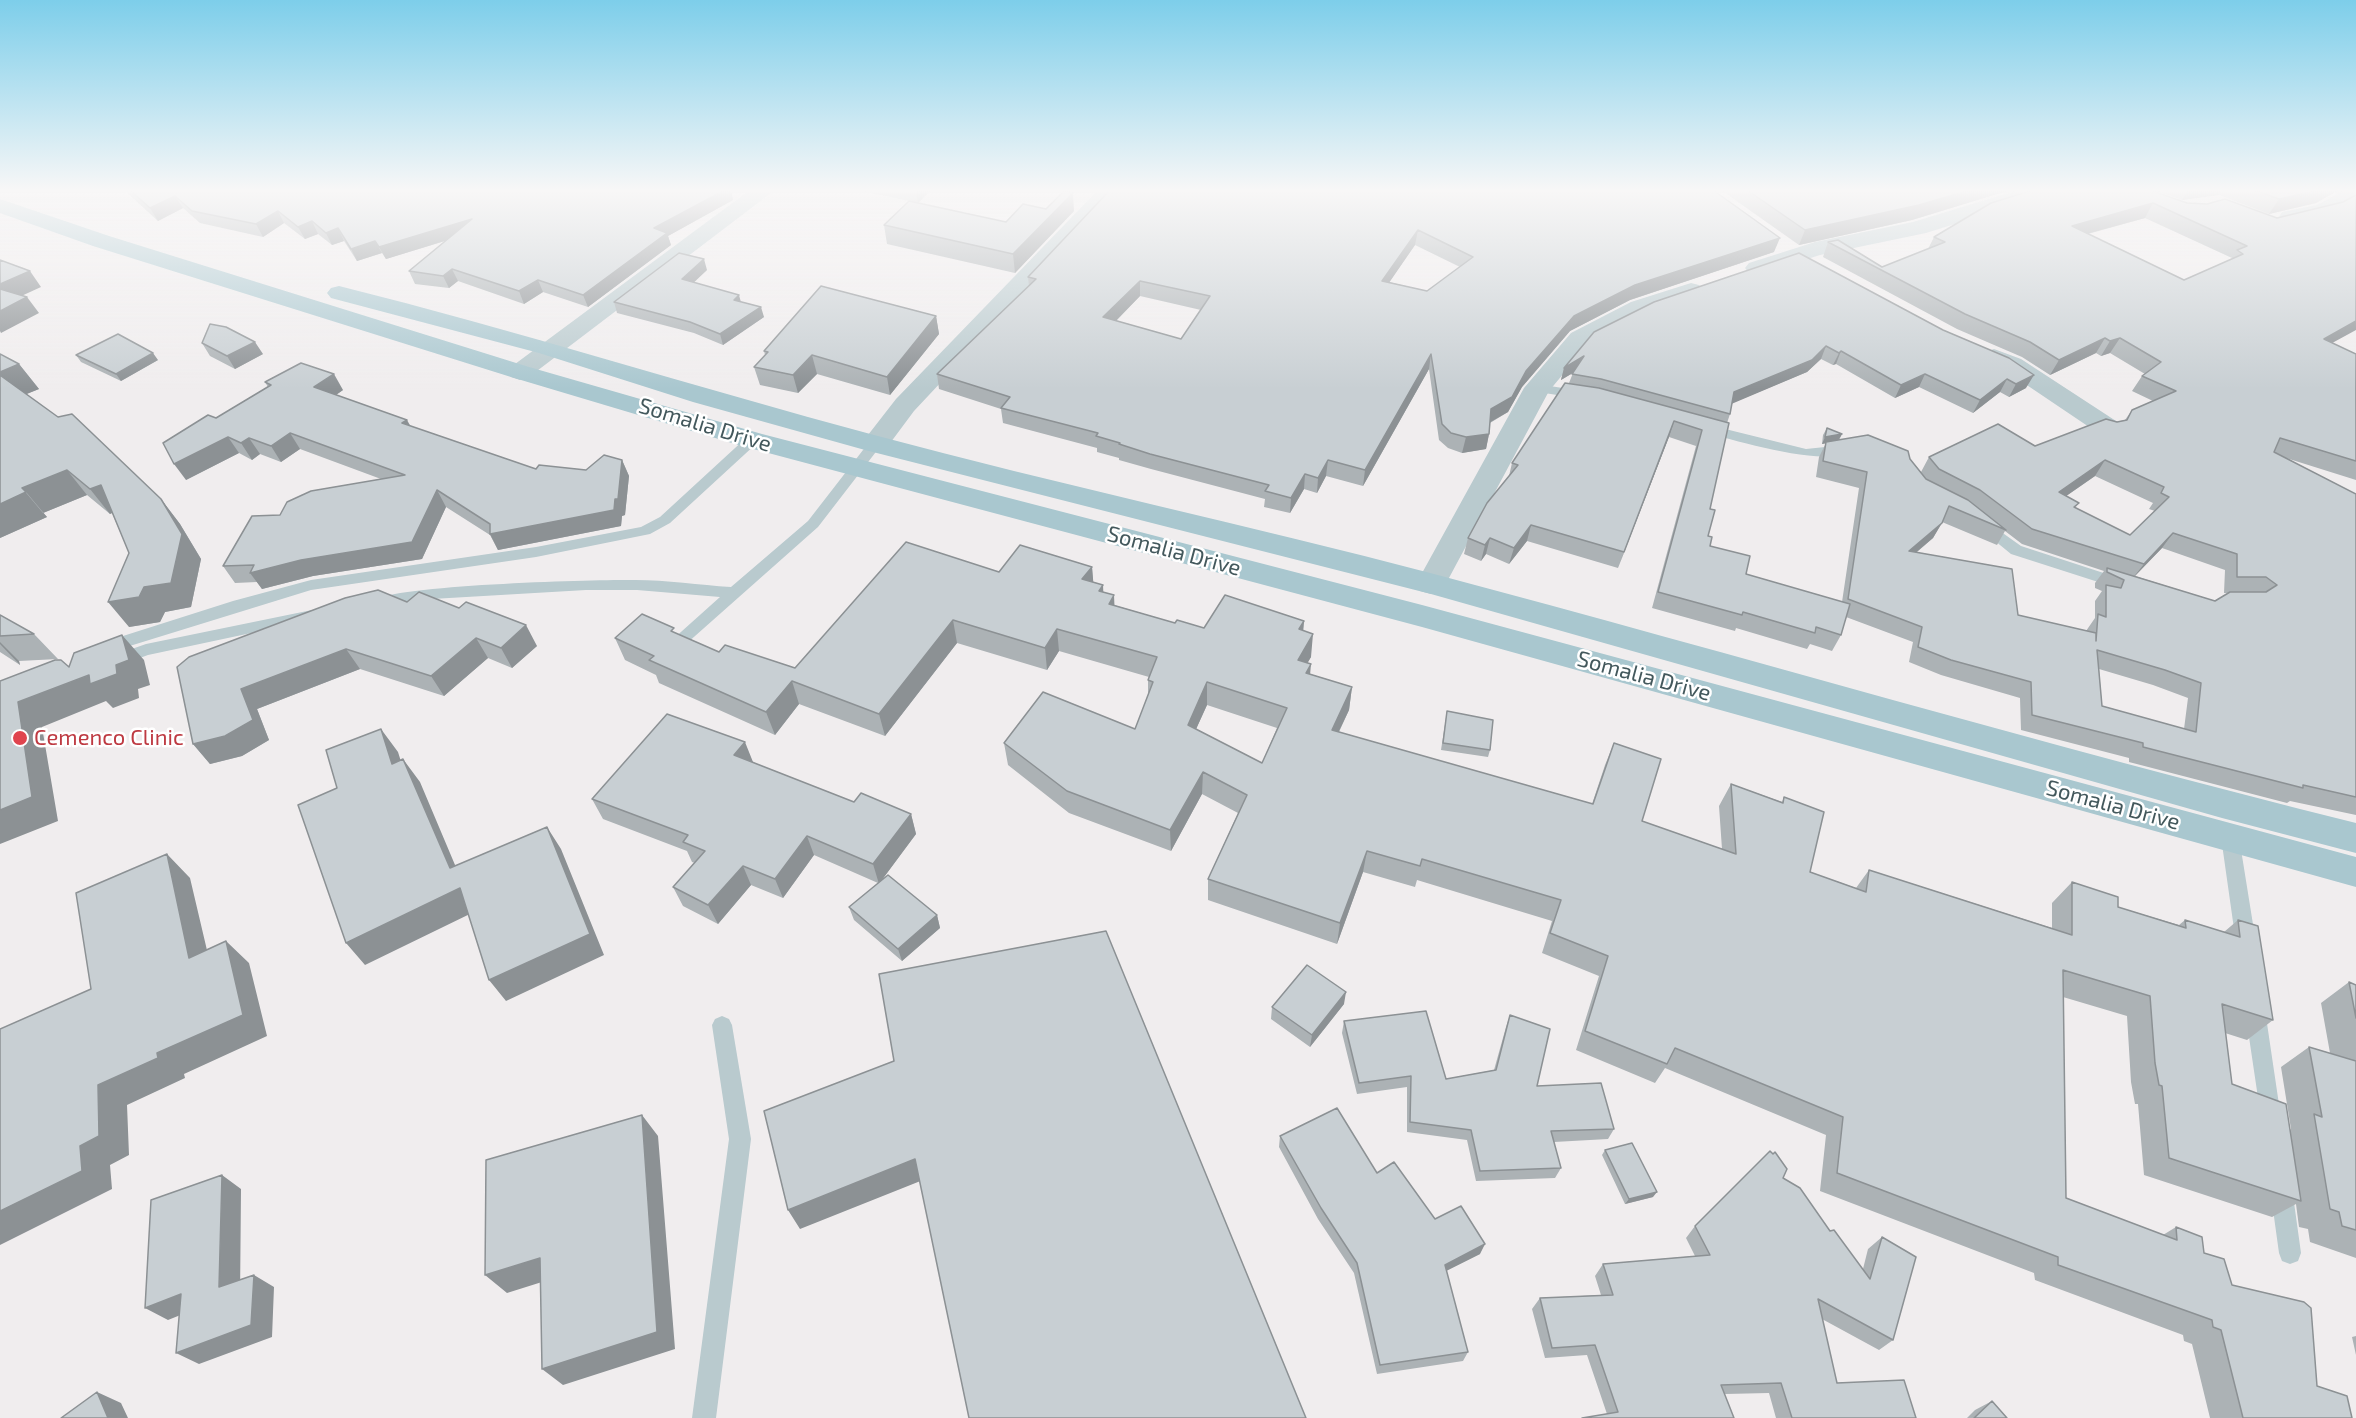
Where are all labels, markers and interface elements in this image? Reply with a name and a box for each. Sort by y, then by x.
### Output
street label: Somalia Drive [635,392,775,458]
street label: Somalia Drive [1104,520,1244,582]
street label: Somalia Drive [1574,645,1714,707]
place label: Cemenco Clinic [34,725,184,751]
marker: Cemenco Clinic [11,729,29,747]
street label: Somalia Drive [2043,774,2183,836]

